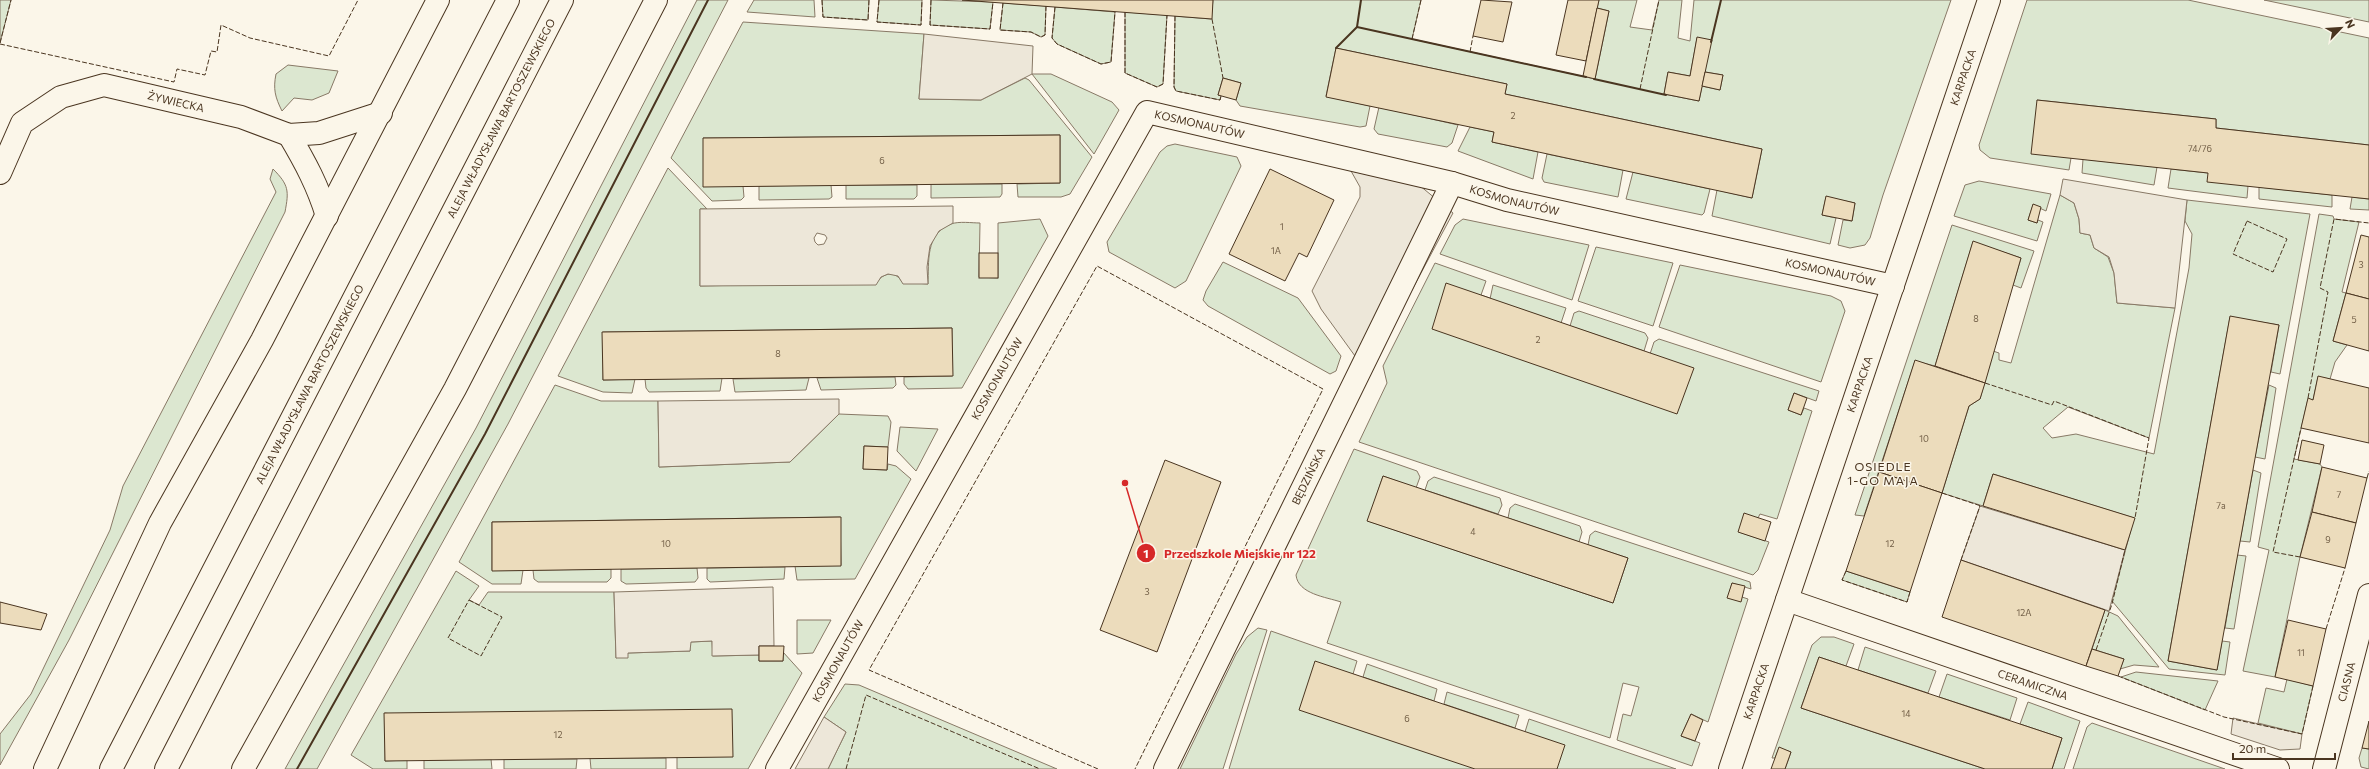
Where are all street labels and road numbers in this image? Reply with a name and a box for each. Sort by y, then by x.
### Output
street label: ALEJA WŁADYSŁAWA BARTOSZEWSKIEGO [444,16,557,220]
street label: KARPACKA [1947,47,1978,107]
street label: ŻYWIECKA [146,87,206,114]
street label: KOSMONAUTÓW [1153,107,1246,141]
street label: KOSMONAUTÓW [1468,182,1561,217]
street label: KOSMONAUTÓW [1784,255,1877,288]
street label: ALEJA WŁADYSŁAWA BARTOSZEWSKIEGO [252,282,366,486]
street label: KOSMONAUTÓW [968,335,1025,422]
street label: KARPACKA [1844,354,1875,414]
street label: BĘDZIŃSKA [1289,445,1328,507]
street label: KOSMONAUTÓW [809,617,866,704]
street label: CIASNA [2335,660,2358,703]
street label: KARPACKA [1740,661,1771,721]
street label: CERAMICZNA [1996,666,2070,702]

